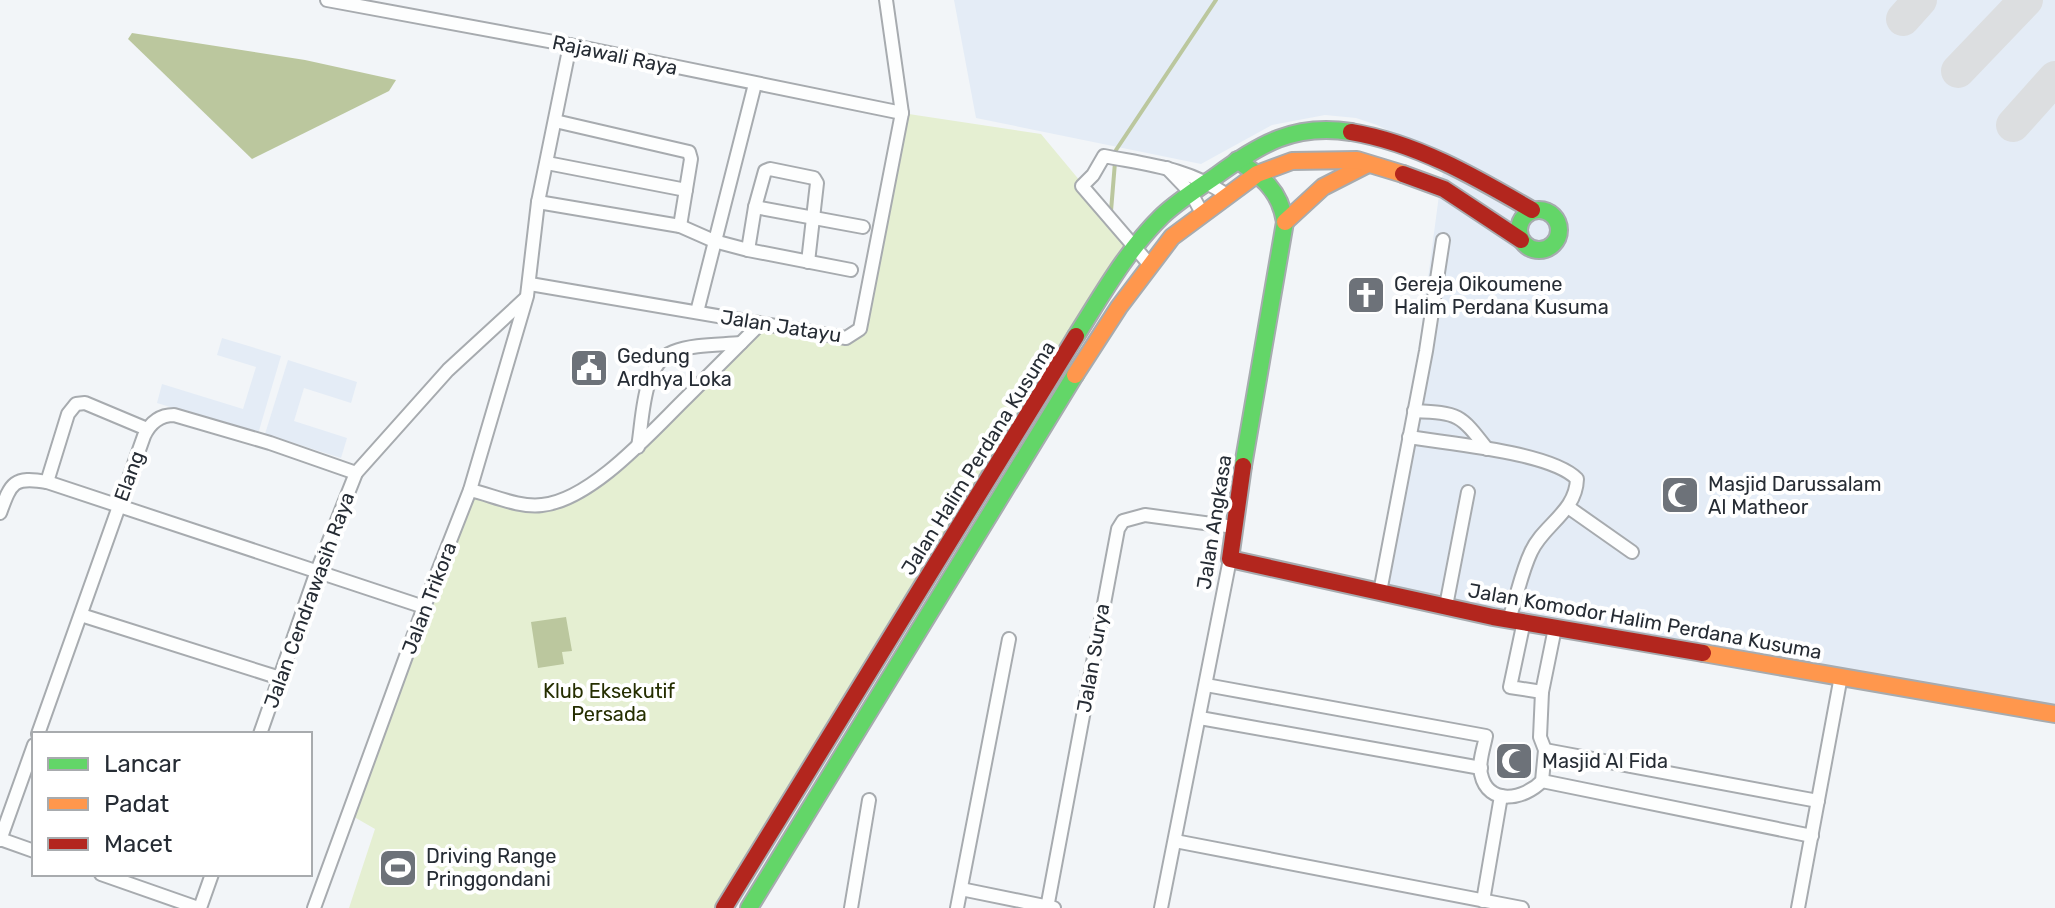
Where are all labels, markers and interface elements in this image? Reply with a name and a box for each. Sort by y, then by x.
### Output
street label: Rajawali Raya [550,30,680,80]
place label: Gereja Oikoumene Halim Perdana Kusuma [1394,272,1609,319]
church icon: Gereja Oikoumene Halim Perdana Kusuma [1345,274,1387,316]
street label: Jalan Jatayu [719,305,843,347]
street label: Jalan Halim Perdana Kusuma [896,337,1060,579]
place label: Gedung Ardhya Loka [617,344,732,391]
public building icon: Gedung Ardhya Loka [568,347,610,389]
street label: Elang [109,447,149,505]
street label: Jalan Angkasa [1192,453,1236,591]
place label: Masjid Darussalam Al Matheor [1708,472,1881,519]
mosque icon: Masjid Darussalam Al Matheor [1659,474,1701,516]
street label: Jalan Cendrawasih Raya [259,489,359,711]
street label: Jalan Trikora [397,539,461,657]
street label: Jalan Komodor Halim Perdana Kusuma [1466,578,1824,664]
street label: Jalan Surya [1072,602,1114,714]
park label: Klub Eksekutif Persada [543,679,675,726]
legend [32,732,312,876]
mosque icon: Masjid Al Fida [1493,740,1535,782]
place label: Masjid Al Fida [1542,749,1668,773]
text: Lancar [104,750,181,778]
text: Padat [104,790,169,818]
text: Macet [104,830,172,858]
place label: Driving Range Pringgondani [426,844,557,891]
sports icon: Driving Range Pringgondani [377,847,419,889]

